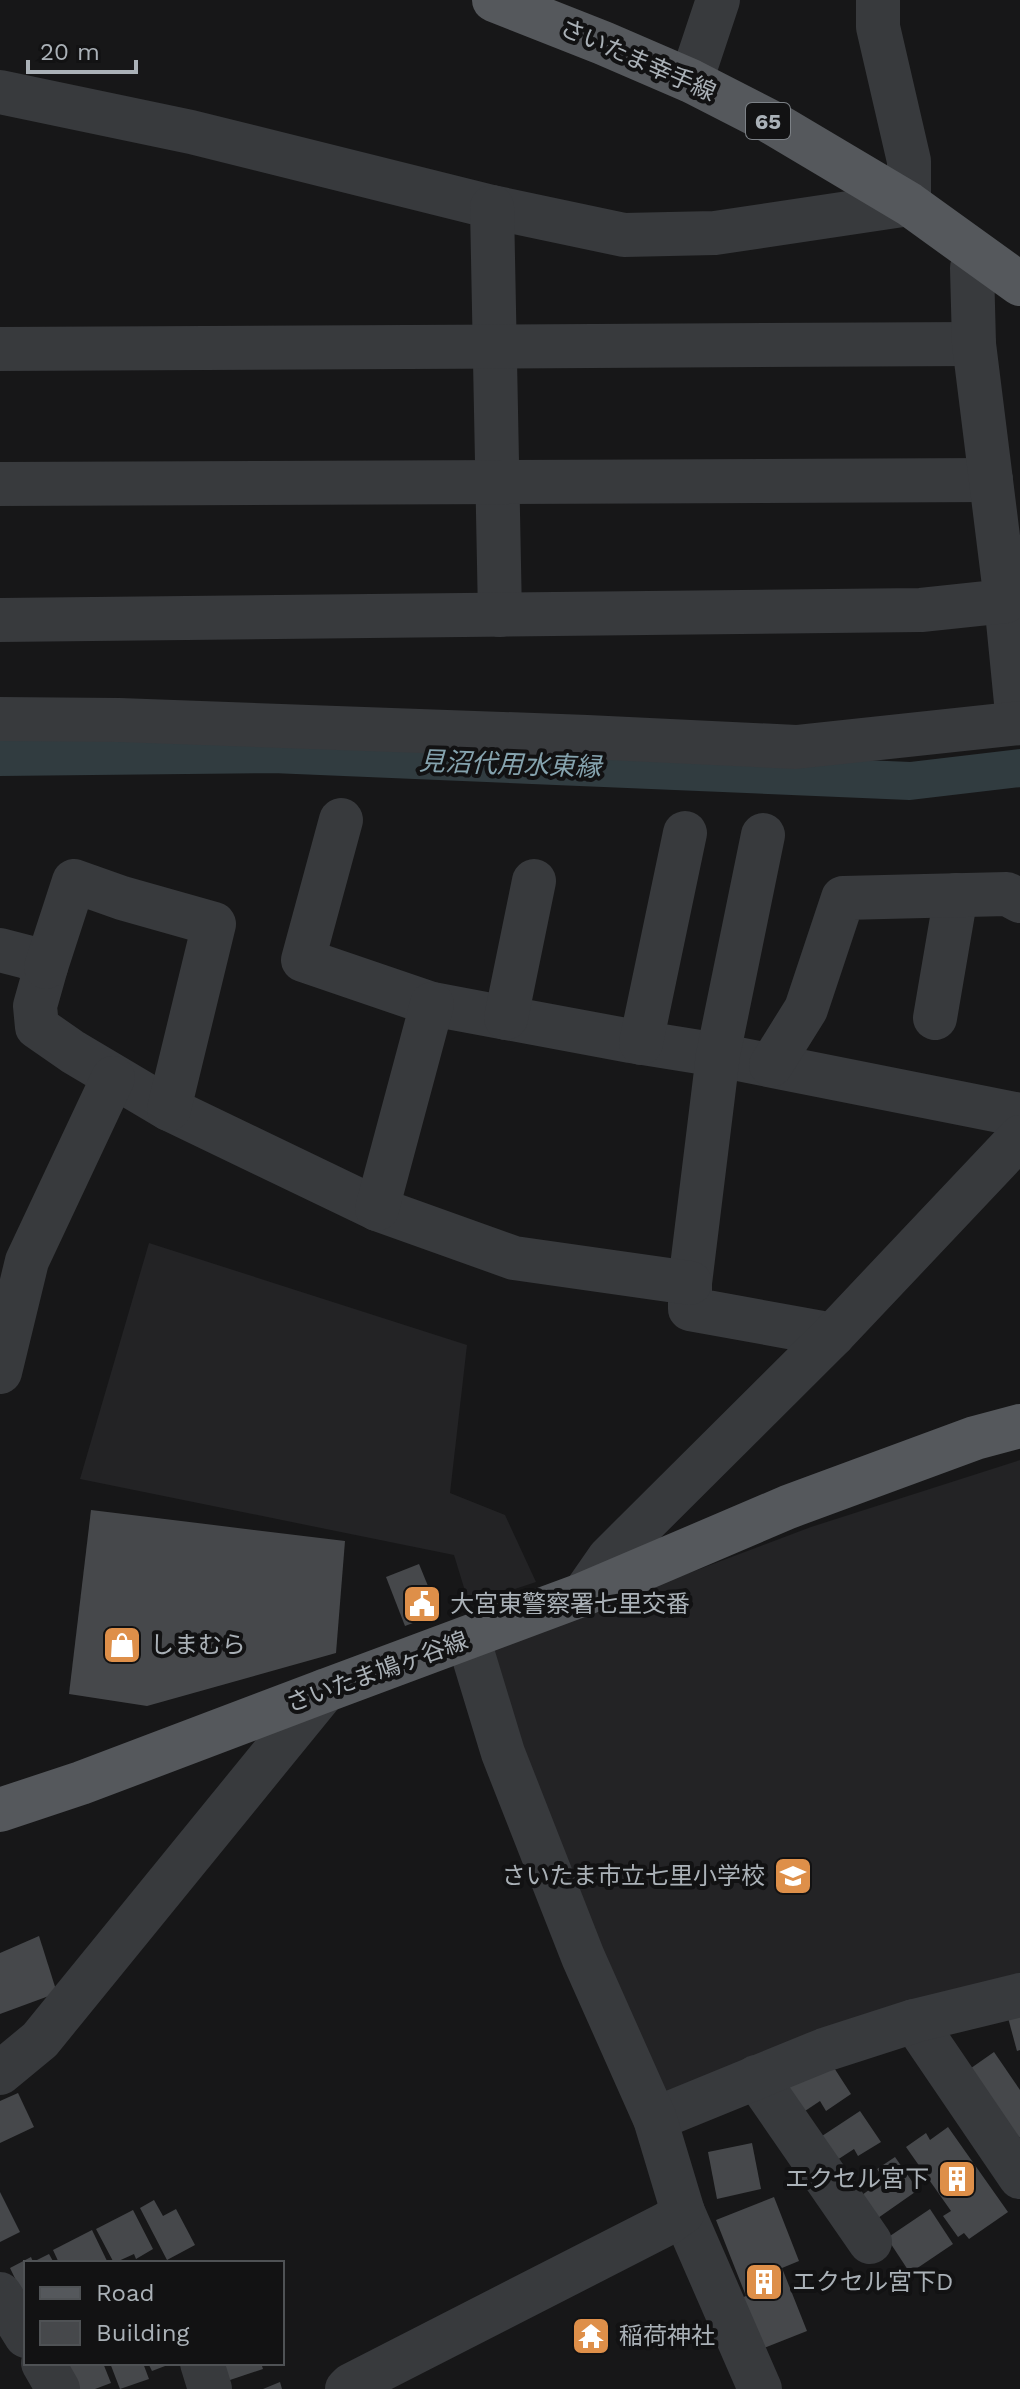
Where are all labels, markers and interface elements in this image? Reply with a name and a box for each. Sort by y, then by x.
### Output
street label: さいたま幸手線 [556,13,720,107]
scale bar [28,24,136,74]
text: 20 m [40,38,100,66]
road number: 65 [746,103,790,139]
water label: 見沼代用水東縁 [419,746,604,782]
public building icon: 大宮東警察署七里交番 [401,1583,443,1625]
place label: 大宮東警察署七里交番 [450,1590,690,1618]
shop icon: しまむら [101,1624,143,1666]
street label: さいたま鳩ヶ谷線 [282,1626,472,1718]
place label: しまむら [150,1631,246,1659]
school or university icon: さいたま市立七里小学校 [772,1855,814,1897]
place label: さいたま市立七里小学校 [502,1862,765,1890]
building icon: エクセル宮下 [936,2158,978,2200]
place label: エクセル宮下 [785,2165,929,2193]
legend [24,2261,284,2365]
building icon: エクセル宮下D [743,2261,785,2303]
place label: エクセル宮下D [792,2268,953,2296]
text: Road [96,2279,155,2307]
temple icon: 稲荷神社 [570,2315,612,2357]
text: Building [96,2319,189,2347]
place label: 稲荷神社 [619,2322,715,2350]

